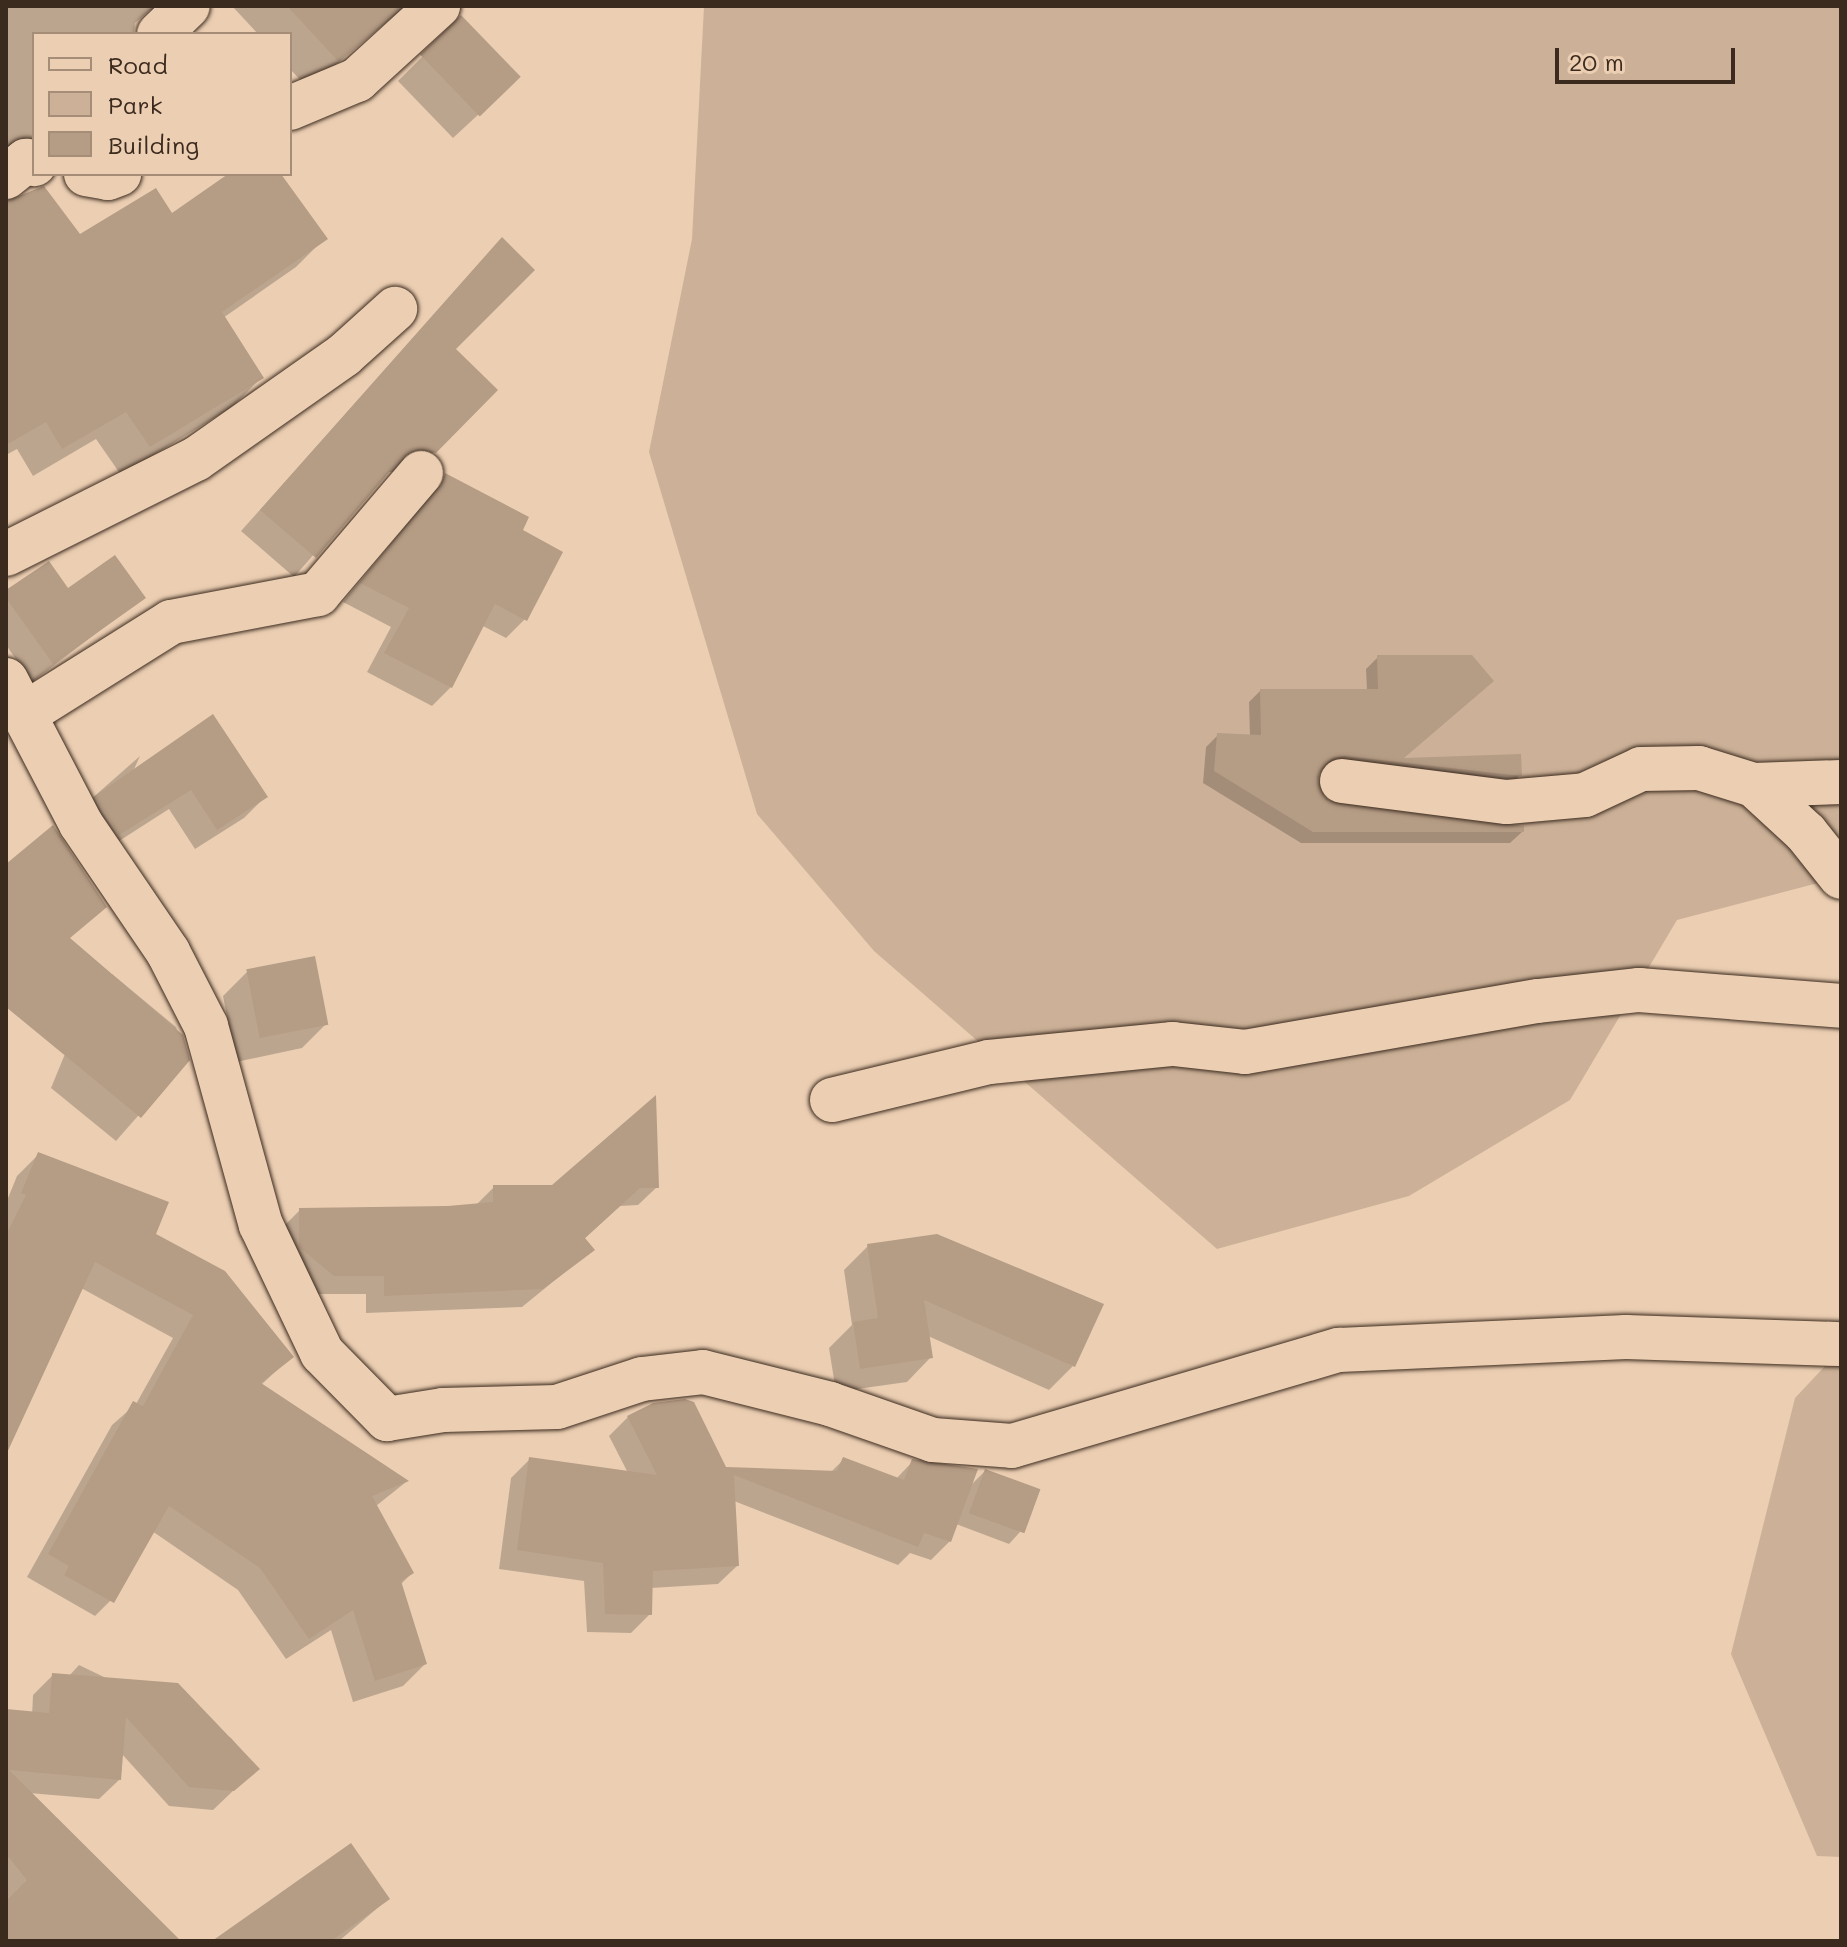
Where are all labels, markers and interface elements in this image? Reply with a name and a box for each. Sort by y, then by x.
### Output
legend [32,32,292,176]
scale bar [1559,32,1739,82]
text: 20 m [1569,46,1624,77]
text: Road [108,49,168,80]
text: Park [108,89,162,120]
text: Building [108,129,199,160]

